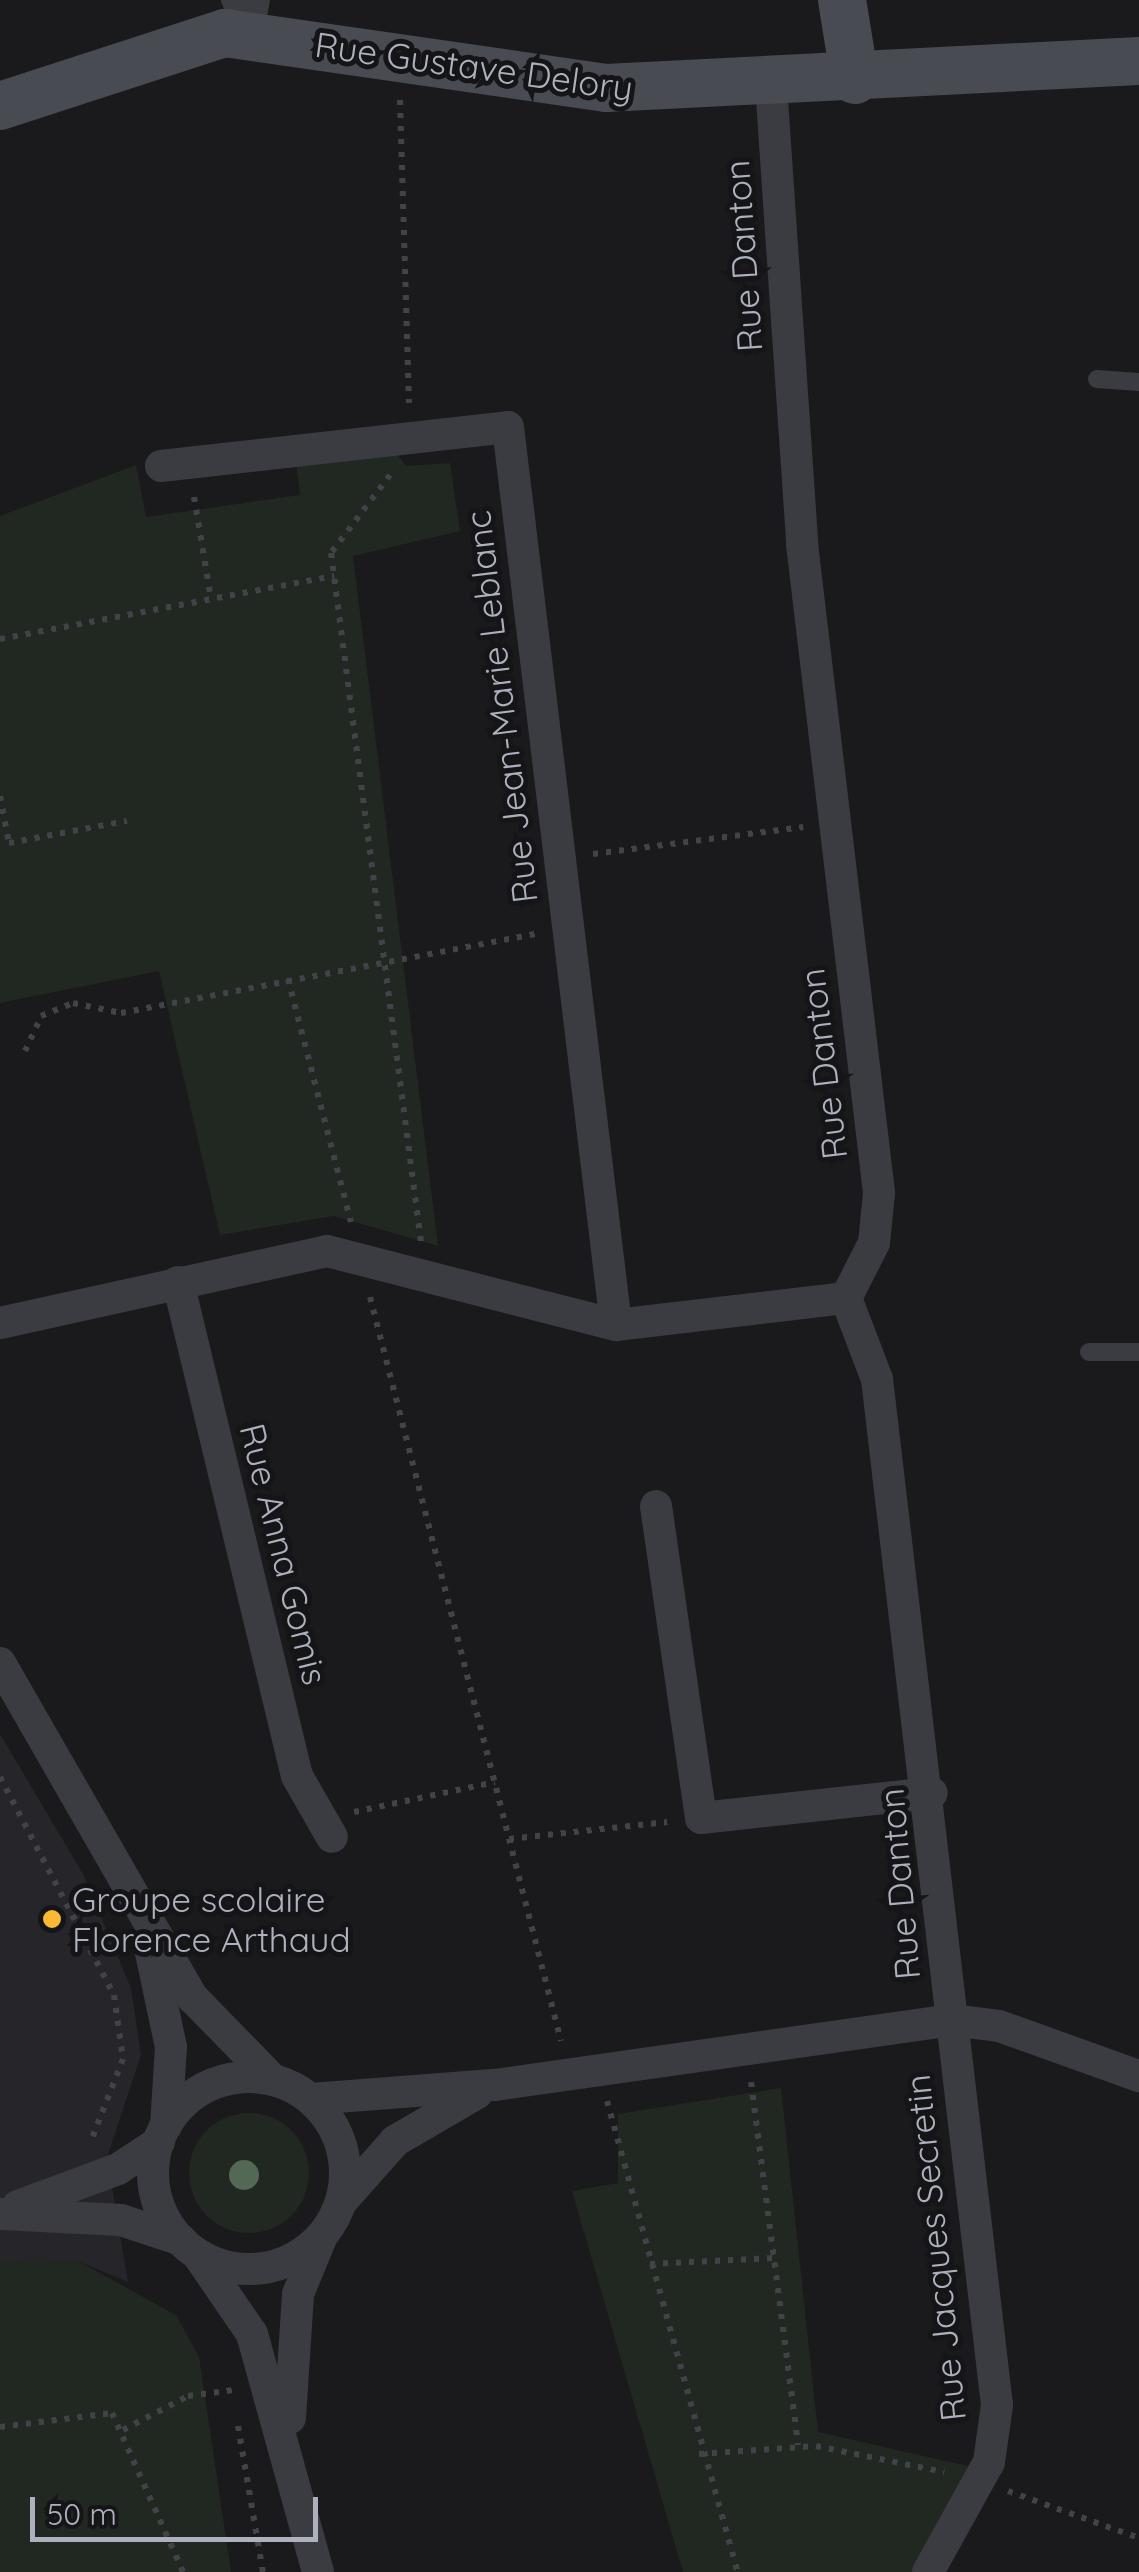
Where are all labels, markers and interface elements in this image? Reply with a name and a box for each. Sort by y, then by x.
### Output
street label: Rue Gustave Delory [312,23,636,109]
street label: Rue Danton [715,159,771,353]
street label: Rue Jean-Marie Leblanc [456,508,546,906]
street label: Rue Danton [790,966,856,1162]
street label: Rue Anna Gomis [231,1419,337,1689]
street label: Rue Danton [870,1787,928,1981]
place label: Groupe scolaire Florence Arthaud [72,1878,351,1960]
marker: Groupe scolaire Florence Arthaud [41,1908,63,1930]
street label: Rue Jacques Secretin [896,2073,974,2423]
scale bar [35,2477,322,2539]
text: 50 m [47,2495,117,2533]

